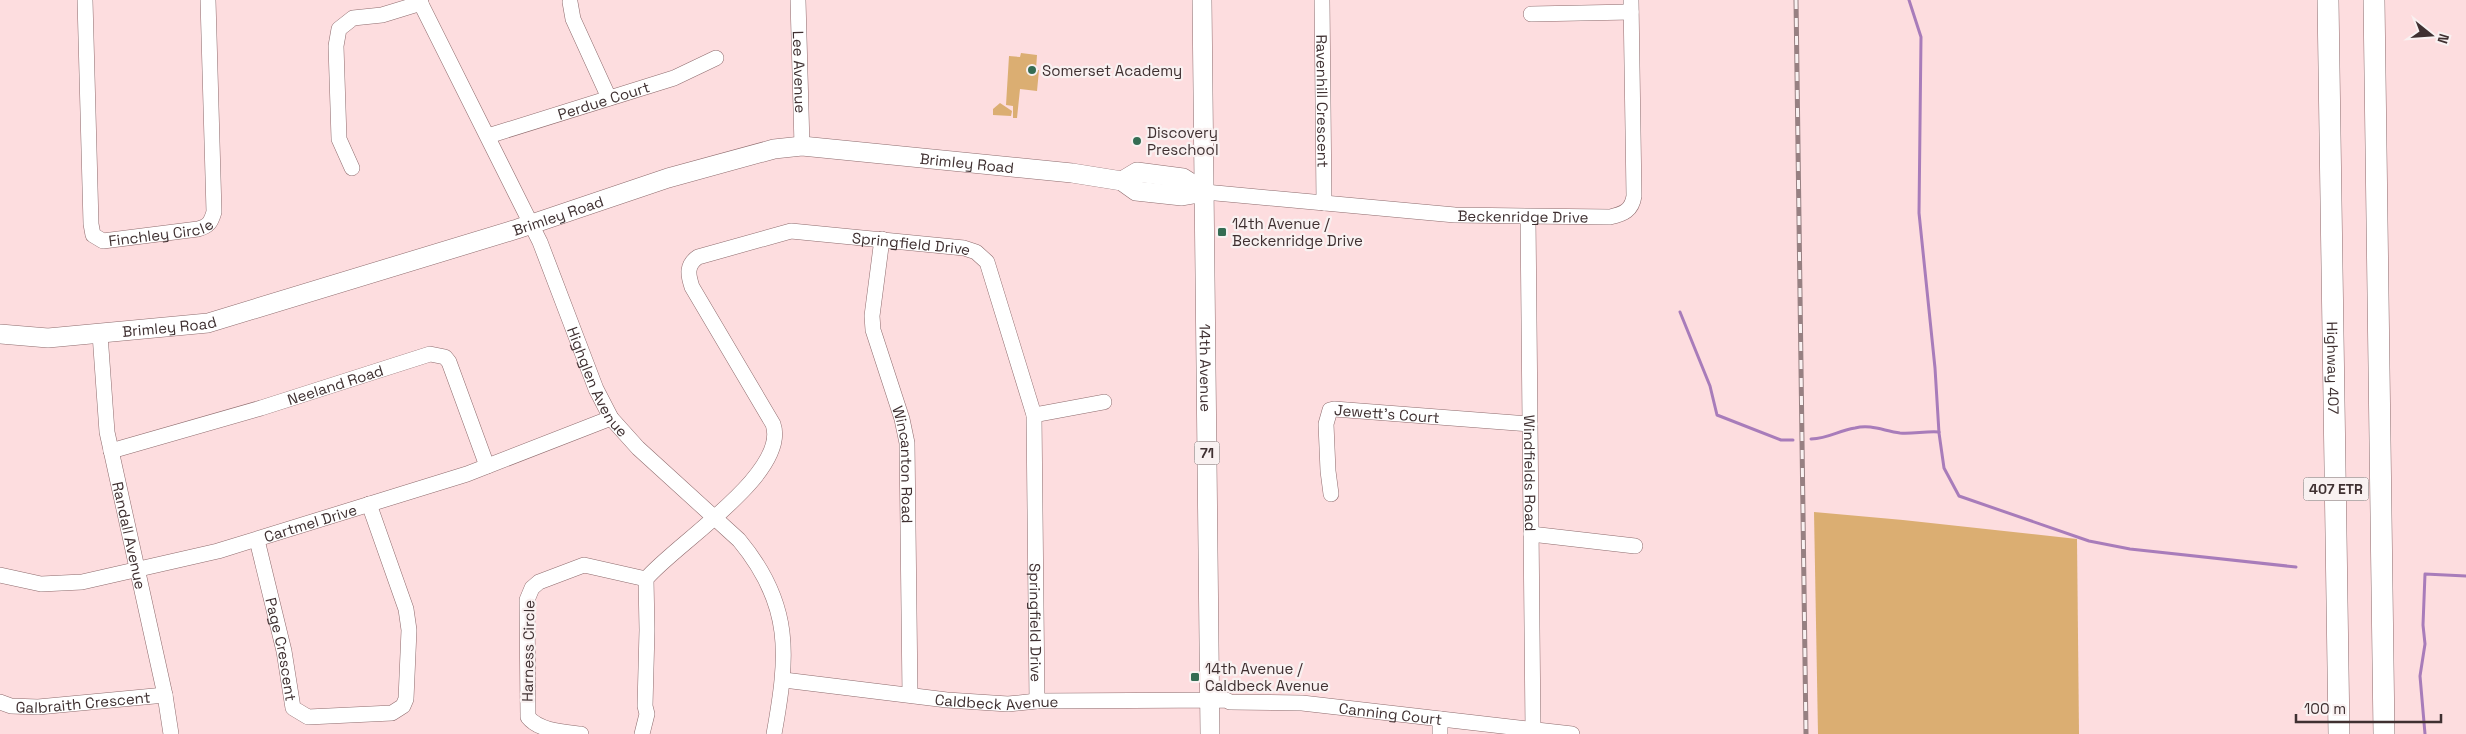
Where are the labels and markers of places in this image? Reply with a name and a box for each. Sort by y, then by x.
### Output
place label: Somerset Academy [1042,61,1182,80]
marker: Somerset Academy [1026,64,1038,76]
place label: Discovery Preschool [1147,123,1219,159]
marker: Discovery Preschool [1131,135,1143,147]
place label: 14th Avenue / Beckenridge Drive [1232,214,1363,250]
marker: 14th Avenue / Beckenridge Drive [1216,226,1228,238]
place label: 14th Avenue / Caldbeck Avenue [1205,659,1329,695]
marker: 14th Avenue / Caldbeck Avenue [1189,671,1201,683]

